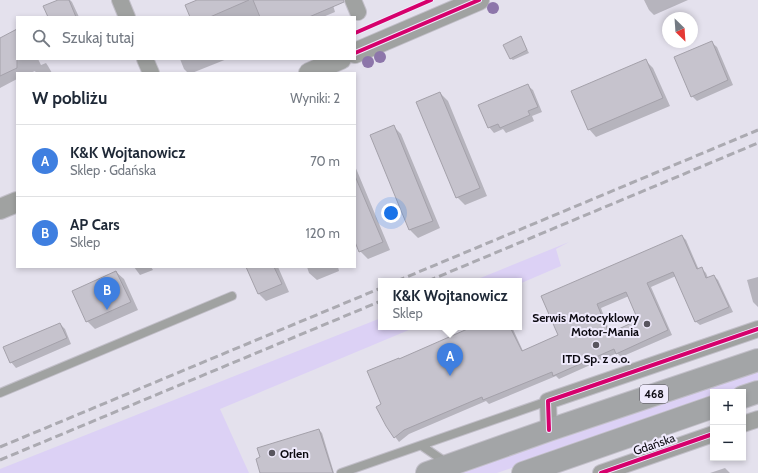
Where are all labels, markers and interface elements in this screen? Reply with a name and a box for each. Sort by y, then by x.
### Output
north arrow [662,12,698,48]
search box [16,16,356,60]
icon: search [30,27,52,49]
text: Szukaj tutaj [62,29,134,47]
text: W pobliżu [32,88,107,108]
text: Wyniki: 2 [290,90,340,106]
text: K&K Wojtanowicz [70,144,185,162]
text: A [41,153,49,169]
text: 70 m [310,153,340,169]
text: Sklep · Gdańska [70,162,156,178]
your location [381,203,401,223]
text: AP Cars [70,216,120,234]
text: B [41,225,49,241]
text: 120 m [306,225,340,241]
text: Sklep [70,234,100,250]
pin: B [94,277,120,310]
popup [378,278,522,330]
text: K&K Wojtanowicz [392,287,508,305]
text: Sklep [392,305,423,321]
place label: Serwis Motocyklowy Motor-Mania [532,310,640,339]
marker: Serwis Motocyklowy Motor-Mania [642,319,652,329]
marker: ITD Sp. z o.o. [591,340,601,350]
pin: A [437,343,463,376]
place label: ITD Sp. z o.o. [562,351,630,366]
road number: 468 [640,385,668,403]
map controls [710,389,746,461]
button: + [710,389,746,425]
button: − [710,425,746,461]
street label: Gdańska [631,430,677,458]
place label: Orlen [280,446,309,461]
marker: Orlen [267,448,277,458]

